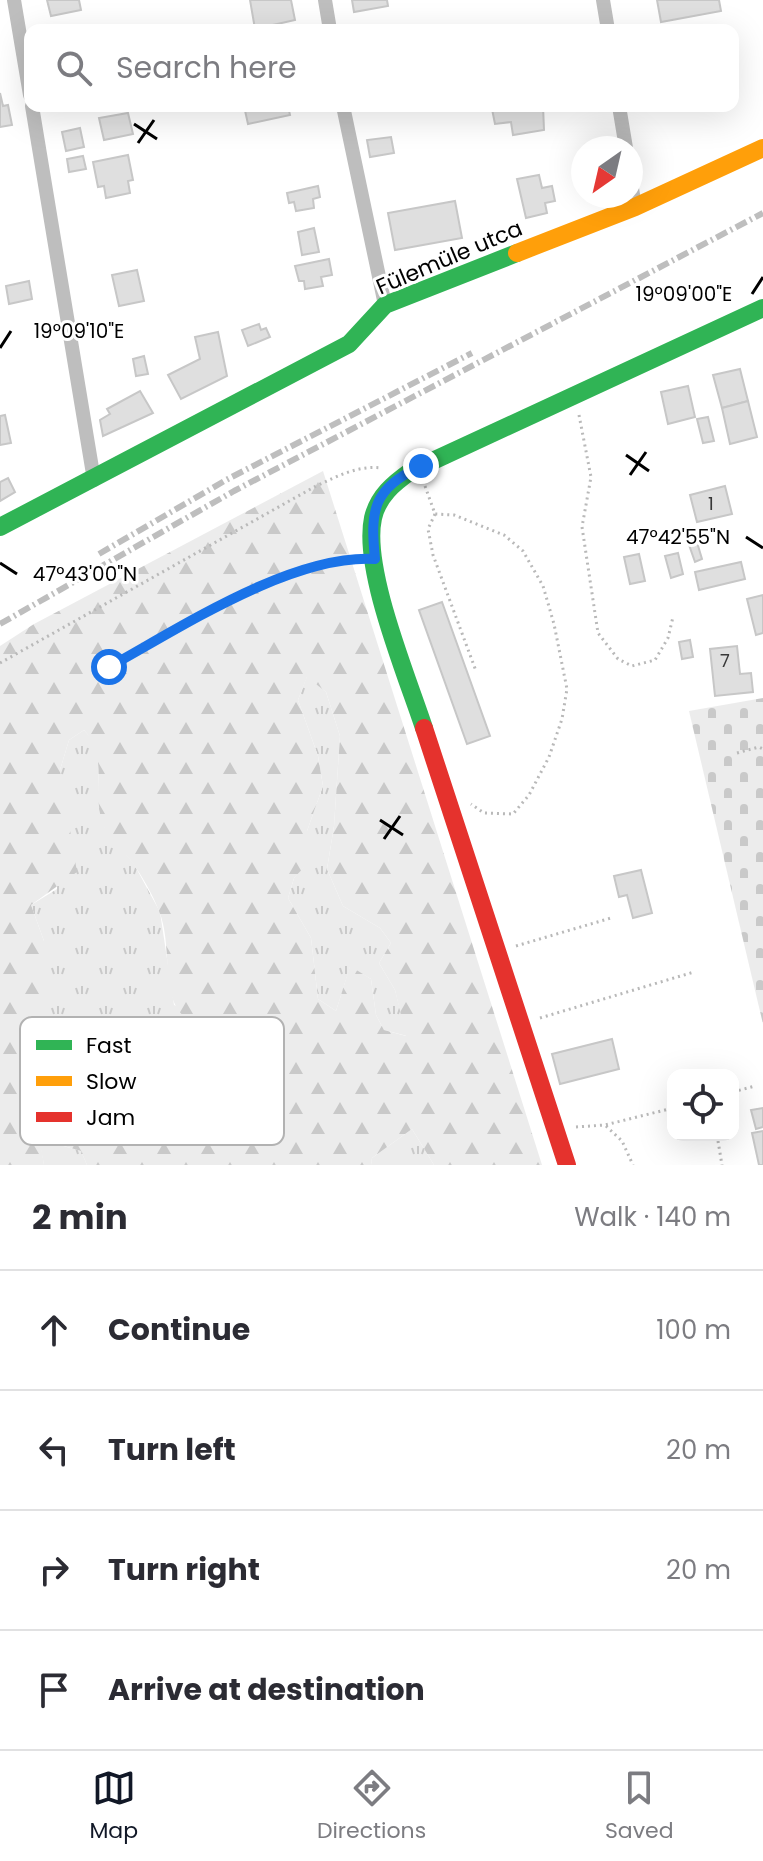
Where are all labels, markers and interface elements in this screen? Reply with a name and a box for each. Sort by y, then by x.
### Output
search box [24,24,739,112]
icon: search [52,46,96,90]
text: Search here [116,46,297,89]
north arrow [571,136,643,208]
street label: Fülemüle utca [371,213,527,302]
text: 19°09'00"E [636,280,732,308]
text: 19°09'10"E [34,317,124,345]
route end [403,448,439,484]
house number: 1 [708,491,714,516]
text: 47°42'55"N [626,523,730,551]
text: 47°43'00"N [33,560,137,588]
house number: 7 [720,648,730,673]
route start [91,649,127,685]
legend [20,1017,284,1145]
text: Fast [86,1030,131,1061]
text: Slow [86,1066,136,1097]
map controls [667,1069,739,1141]
button: locate [667,1069,739,1141]
text: Jam [86,1102,135,1133]
text: 2 min [32,1193,128,1241]
text: Walk · 140 m [574,1199,731,1235]
icon: ahead [32,1308,76,1352]
text: Continue [108,1308,250,1351]
text: 100 m [656,1312,731,1348]
icon: left [32,1428,76,1472]
text: Turn left [108,1428,236,1471]
text: 20 m [666,1432,731,1468]
icon: right [32,1548,76,1592]
text: Turn right [108,1548,260,1591]
text: 20 m [666,1552,731,1588]
icon: arrive [32,1668,76,1712]
text: Arrive at destination [108,1668,425,1711]
tab: Map [89,1766,138,1847]
tab: Directions [317,1766,426,1847]
tab: Saved [605,1766,674,1847]

